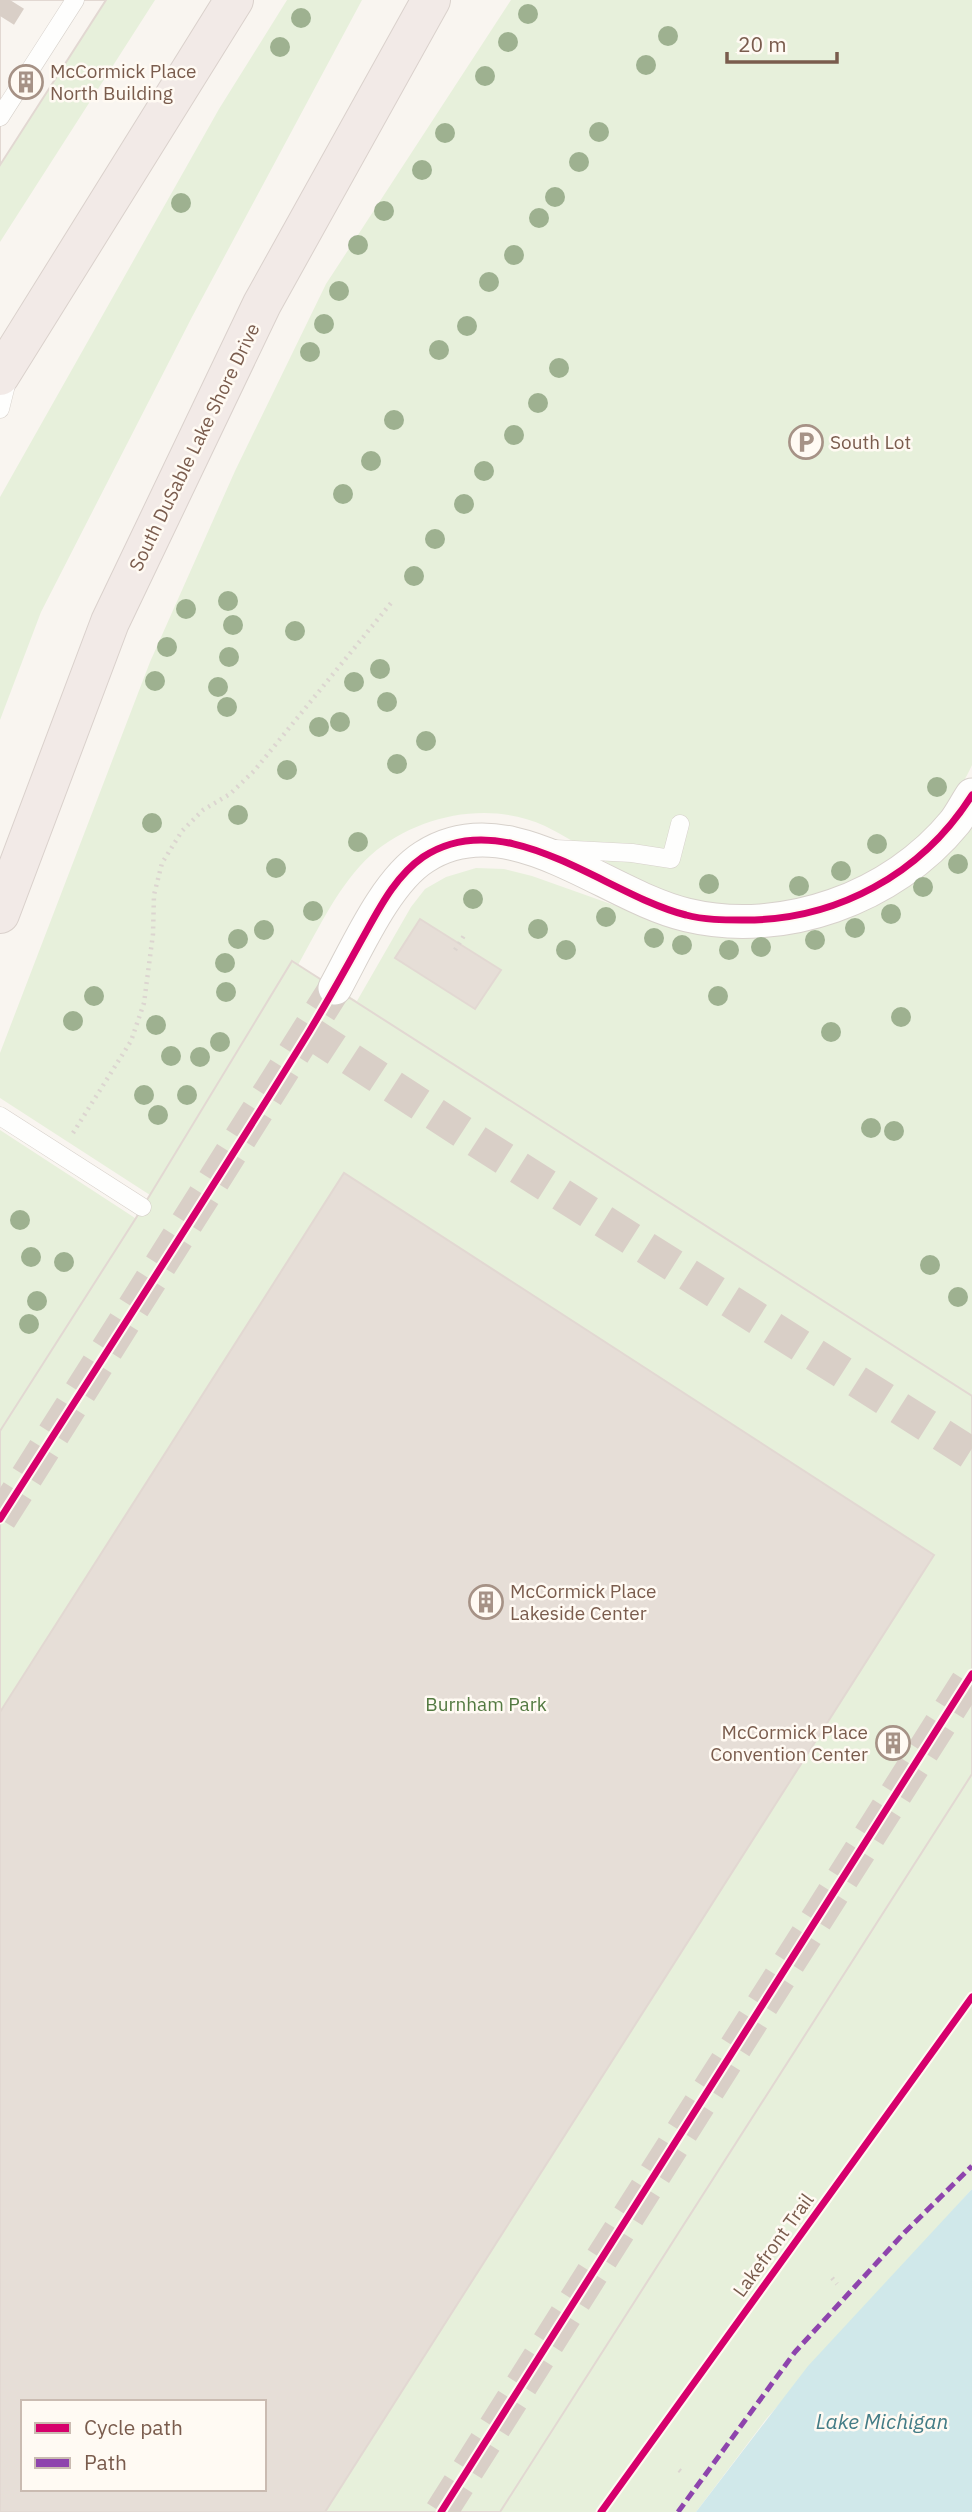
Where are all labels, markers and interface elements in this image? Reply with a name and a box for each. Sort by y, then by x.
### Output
scale bar [727,21,837,65]
text: 20 m [738,30,787,58]
place label: McCormick Place North Building [50,59,197,105]
building icon: McCormick Place North Building [7,63,45,101]
street label: South DuSable Lake Shore Drive [123,319,265,575]
parking icon: South Lot [787,423,825,461]
place label: South Lot [830,430,911,454]
place label: McCormick Place Lakeside Center [510,1579,657,1625]
building icon: McCormick Place Lakeside Center [467,1583,505,1621]
park label: Burnham Park [425,1692,547,1716]
place label: McCormick Place Convention Center [710,1720,868,1766]
building icon: McCormick Place Convention Center [874,1724,912,1762]
street label: Lakefront Trail [727,2188,819,2302]
legend [21,2400,266,2491]
water label: Lake Michigan [816,2407,948,2435]
text: Cycle path [84,2413,183,2441]
text: Path [84,2448,127,2476]

